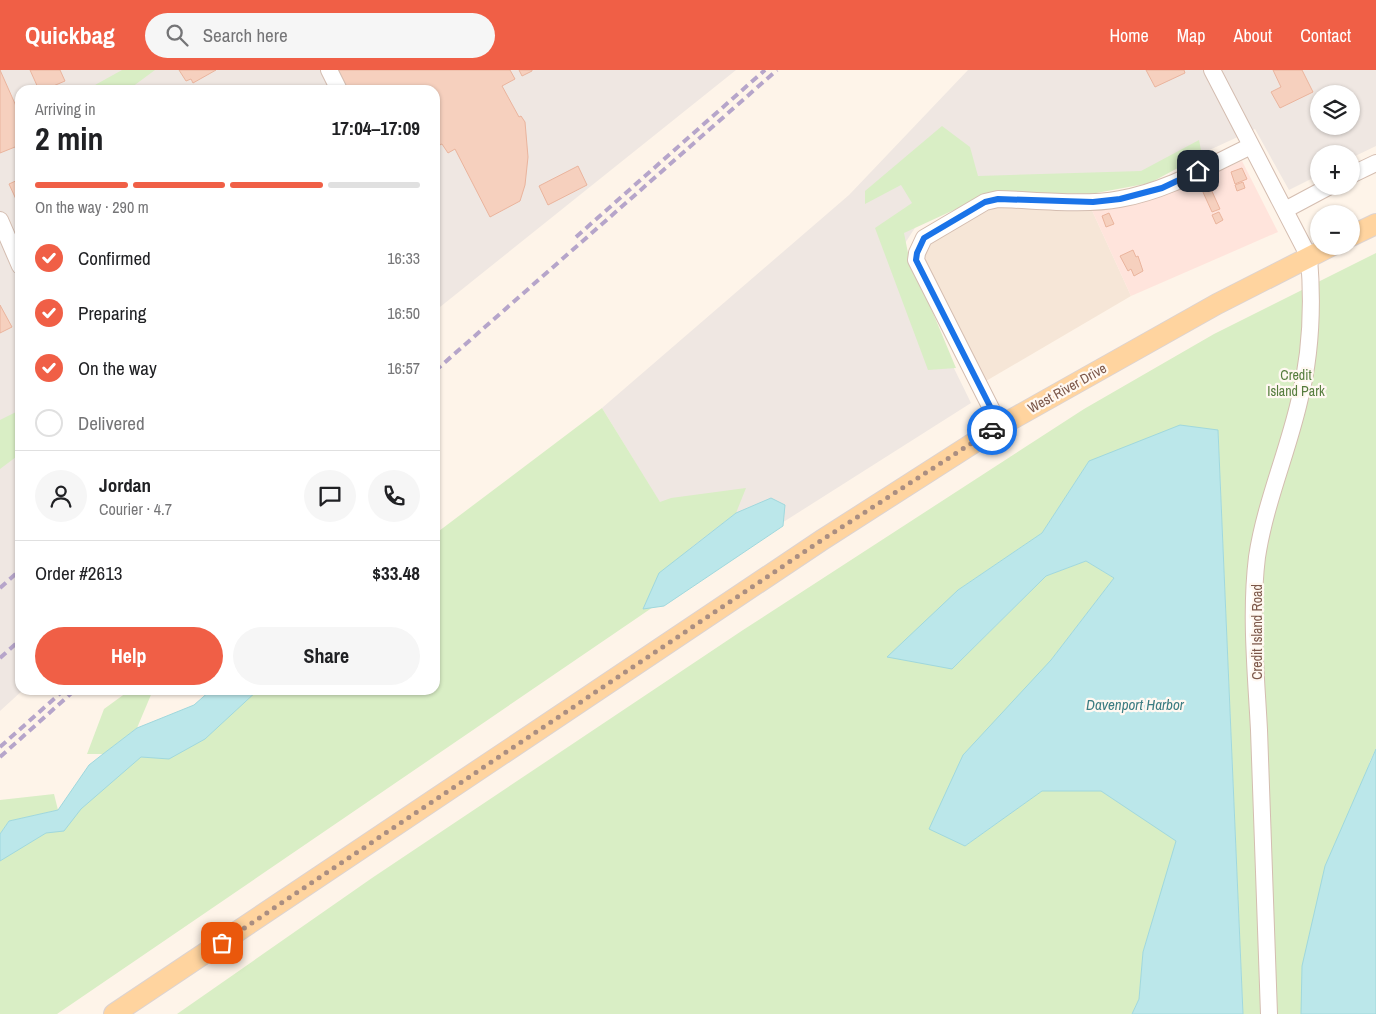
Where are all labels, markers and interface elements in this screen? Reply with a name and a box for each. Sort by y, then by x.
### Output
search box [145,13,495,58]
text: Quickbag [25,19,115,51]
icon: search [163,21,191,49]
text: Search here [203,22,288,48]
text: Home [1109,23,1149,48]
text: Map [1177,23,1206,48]
text: About [1234,23,1272,48]
text: Contact [1300,23,1351,48]
map controls [1310,85,1360,255]
button: layers [1310,85,1360,135]
text: Arriving in [35,98,96,120]
text: 17:04–17:09 [332,115,420,141]
text: 2 min [35,117,104,160]
button: + [1310,145,1360,195]
pin [1177,150,1219,192]
icon: home [1184,157,1212,185]
text: On the way · 290 m [35,196,149,218]
button: − [1310,205,1360,255]
icon: check [35,244,63,272]
text: Confirmed [78,245,151,271]
text: 16:33 [387,247,420,269]
icon: check [35,299,63,327]
text: Preparing [78,300,146,326]
text: 16:50 [387,302,420,324]
icon: check [35,354,63,382]
text: On the way [78,355,157,381]
text: 16:57 [387,357,420,379]
street label: West River Drive [1025,359,1109,417]
park label: Credit Island Park [1267,366,1325,400]
courier [967,405,1017,455]
text: Delivered [78,410,145,436]
icon: car [978,416,1006,444]
button: person [35,470,87,522]
button: chat [304,470,356,522]
button: phone [368,470,420,522]
text: Jordan [99,472,151,498]
text: Courier · 4.7 [99,498,172,520]
text: Order #2613 [35,560,122,586]
text: $33.48 [372,560,420,586]
street label: Credit Island Road [1248,584,1266,680]
button: Help [35,627,223,685]
button: Share [233,627,420,685]
water label: Davenport Harbor [1086,694,1185,715]
pin [201,922,243,964]
icon: bag [208,929,236,957]

